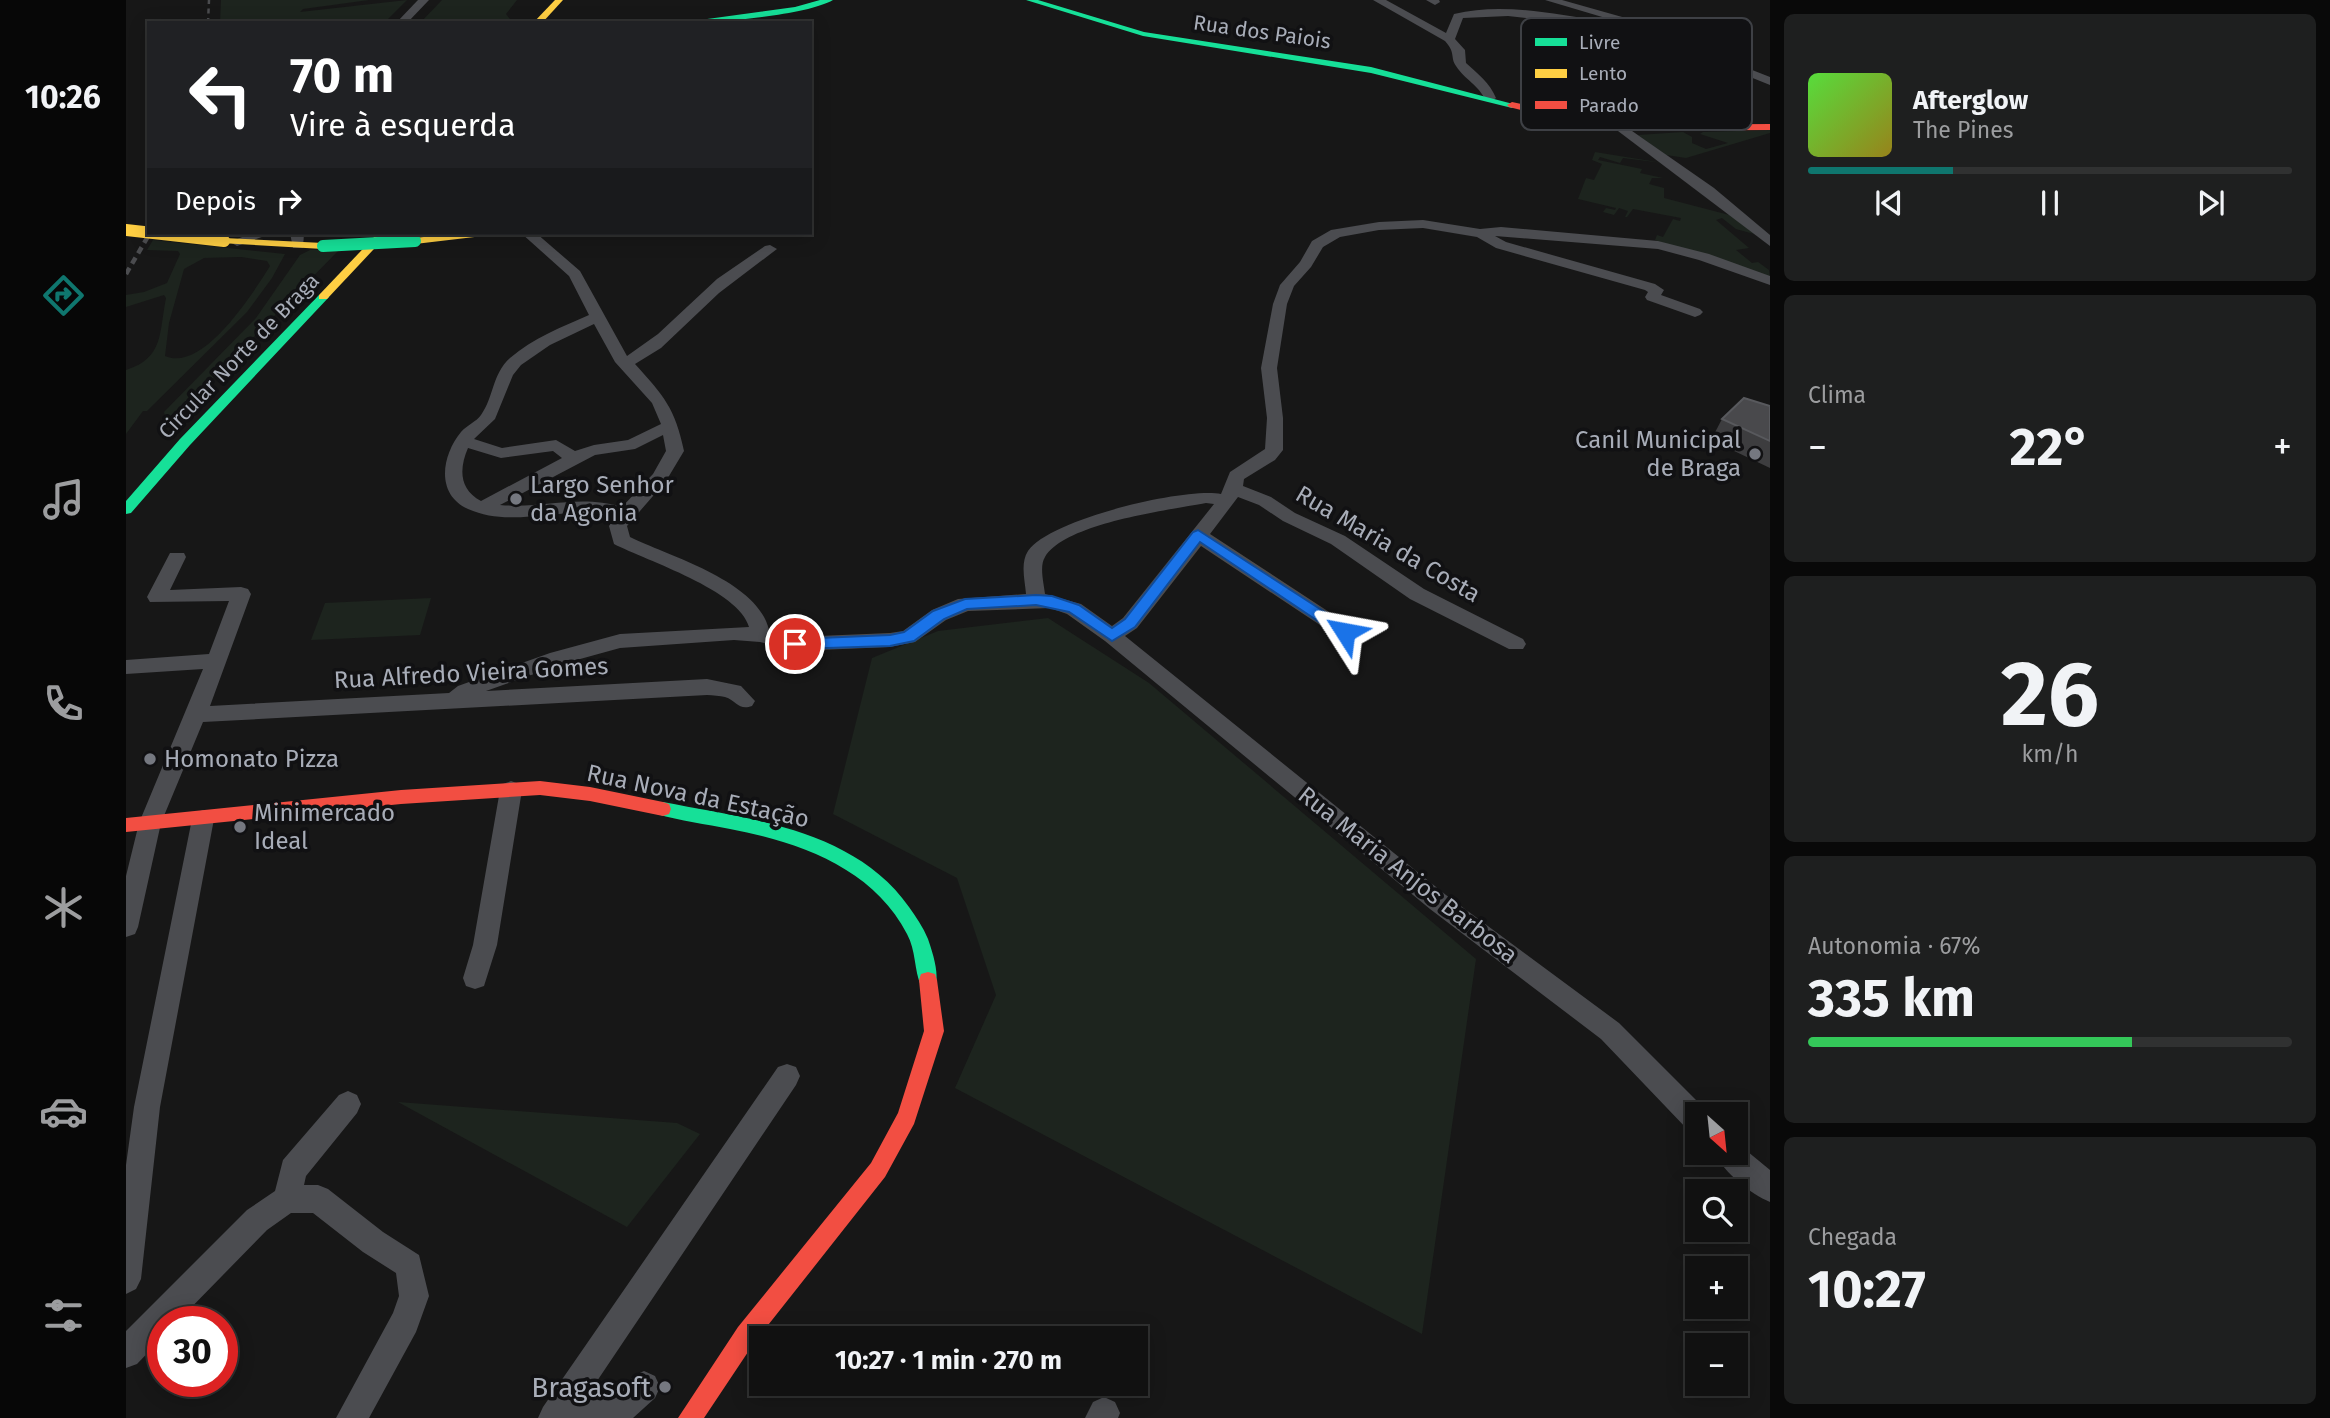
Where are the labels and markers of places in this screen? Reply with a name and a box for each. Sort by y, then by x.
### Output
place label: Canil Municipal de Braga [1575,426,1741,482]
marker: Canil Municipal de Braga [1747,446,1763,462]
place label: Largo Senhor da Agonia [530,471,674,527]
marker: Largo Senhor da Agonia [508,491,524,507]
pin [765,614,825,674]
place label: Homonato Pizza [164,745,339,773]
marker: Homonato Pizza [142,751,158,767]
place label: Minimercado Ideal [254,799,395,855]
marker: Minimercado Ideal [232,819,248,835]
place label: Bragasoft [531,1371,652,1404]
marker: Bragasoft [657,1379,673,1395]

